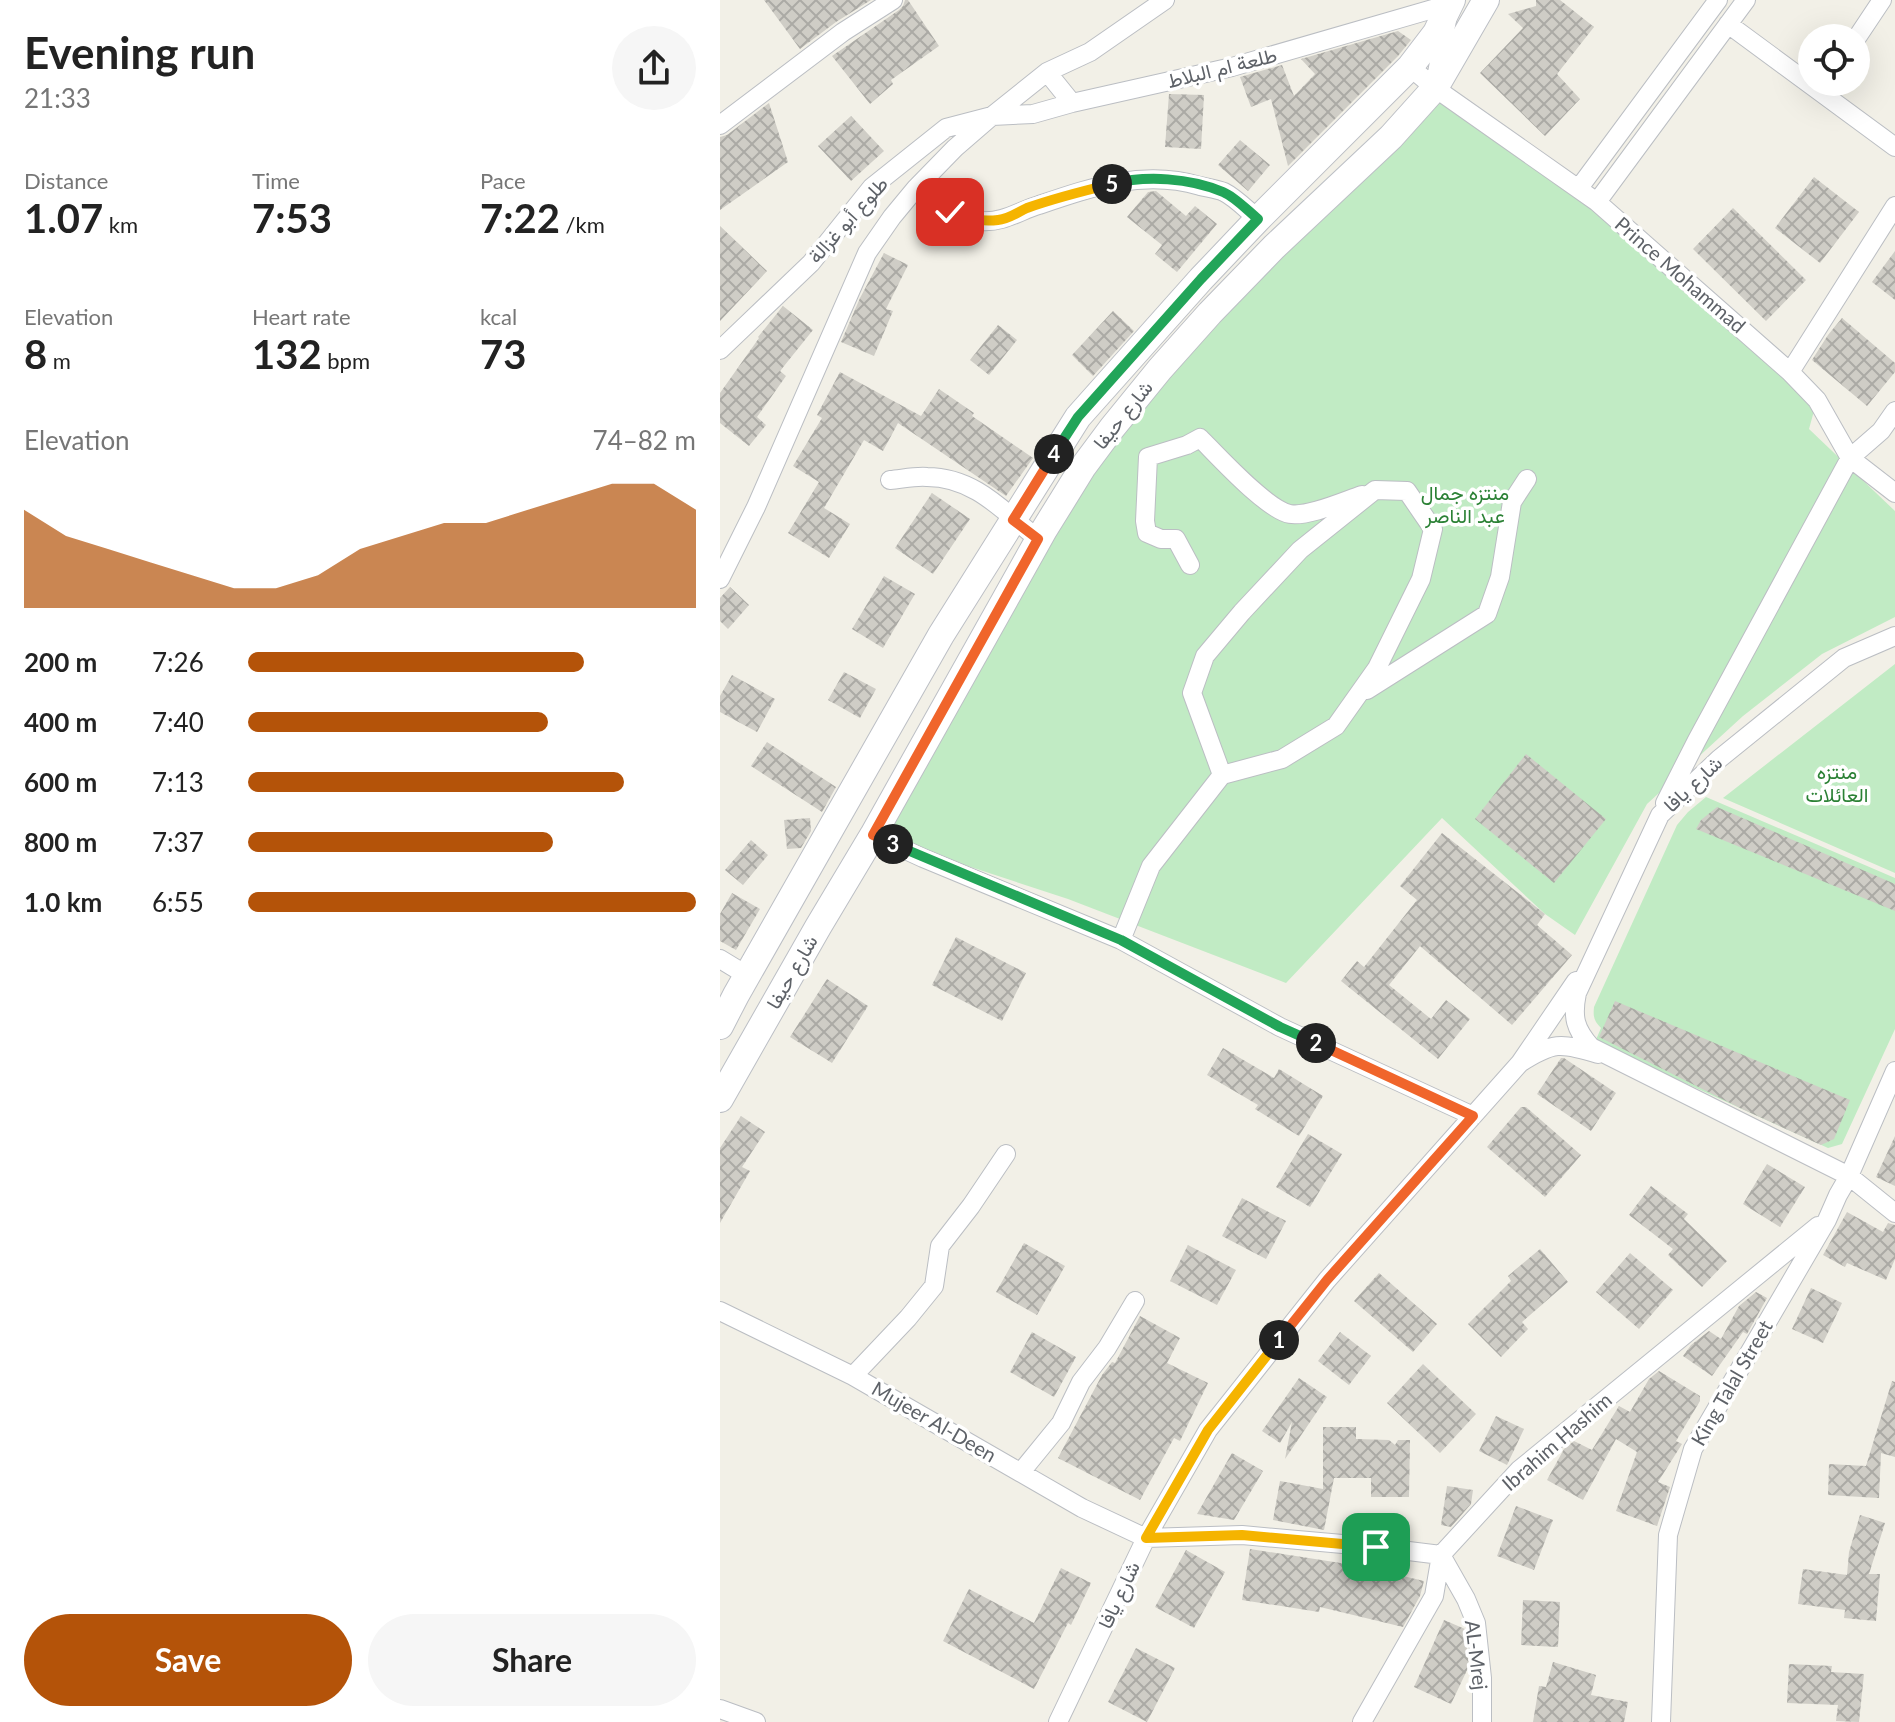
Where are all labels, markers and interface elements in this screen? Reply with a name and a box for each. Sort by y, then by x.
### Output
map controls [1798,24,1870,96]
button: locate [1798,24,1870,96]
text: Evening run [24,26,255,78]
button: share [612,26,696,110]
street label: طلعة ام البلاط [1164,42,1280,94]
text: 21:33 [24,82,91,114]
pin: 5 [1092,164,1132,204]
text: Distance [24,167,108,194]
text: Time [252,167,300,194]
text: Pace [480,167,526,194]
text: 5 [1106,170,1118,197]
street label: طلوع أبو غزالة [802,171,895,269]
pin [916,178,984,246]
icon: check [928,190,972,234]
text: 1.07 [24,194,103,242]
text: 7:53 [252,194,332,242]
text: 7:22 [480,194,560,242]
text: km [103,211,138,238]
text: /km [560,211,605,238]
street label: Prince Mohammad [1611,211,1751,337]
text: Elevation [24,303,113,330]
text: Heart rate [252,303,351,330]
text: kcal [480,303,517,330]
text: 8 [24,330,47,378]
text: 132 [252,330,322,378]
text: 73 [480,330,526,378]
text: m [47,347,71,374]
text: bpm [322,347,370,374]
street label: شارع حيفا [1087,375,1159,455]
text: Elevation [24,424,130,456]
text: 74–82 m [593,424,696,456]
pin: 4 [1034,434,1074,474]
text: 4 [1048,440,1060,467]
park label: منتزه جمال عبد الناصر [1421,480,1509,529]
text: 200 m [24,646,97,678]
text: 7:26 [152,646,204,678]
text: 400 m [24,706,97,738]
text: 7:40 [152,706,204,738]
street label: شارع يافا [1658,750,1729,819]
park label: منتزه العائلات [1806,759,1868,806]
text: 600 m [24,766,97,798]
text: 7:13 [152,766,204,798]
pin: 3 [873,824,913,864]
text: 800 m [24,826,97,858]
text: 7:37 [152,826,204,858]
text: 3 [887,830,899,857]
text: 1.0 km [24,886,102,918]
text: 6:55 [152,886,204,918]
street label: شارع حيفا [760,930,824,1014]
pin: 2 [1296,1023,1336,1063]
text: 2 [1310,1029,1322,1056]
street label: King Talal Street [1686,1316,1777,1449]
pin: 1 [1259,1320,1299,1360]
text: 1 [1273,1326,1285,1353]
street label: Mujeer Al-Deen [868,1376,1001,1466]
street label: Ibrahim Hashim [1497,1387,1616,1495]
pin [1342,1513,1410,1581]
icon: arrive [1354,1525,1398,1569]
street label: شارع يافا [1092,1557,1147,1633]
button: Save [24,1614,352,1706]
button: Share [368,1614,696,1706]
street label: AL-Mrej [1461,1618,1493,1691]

